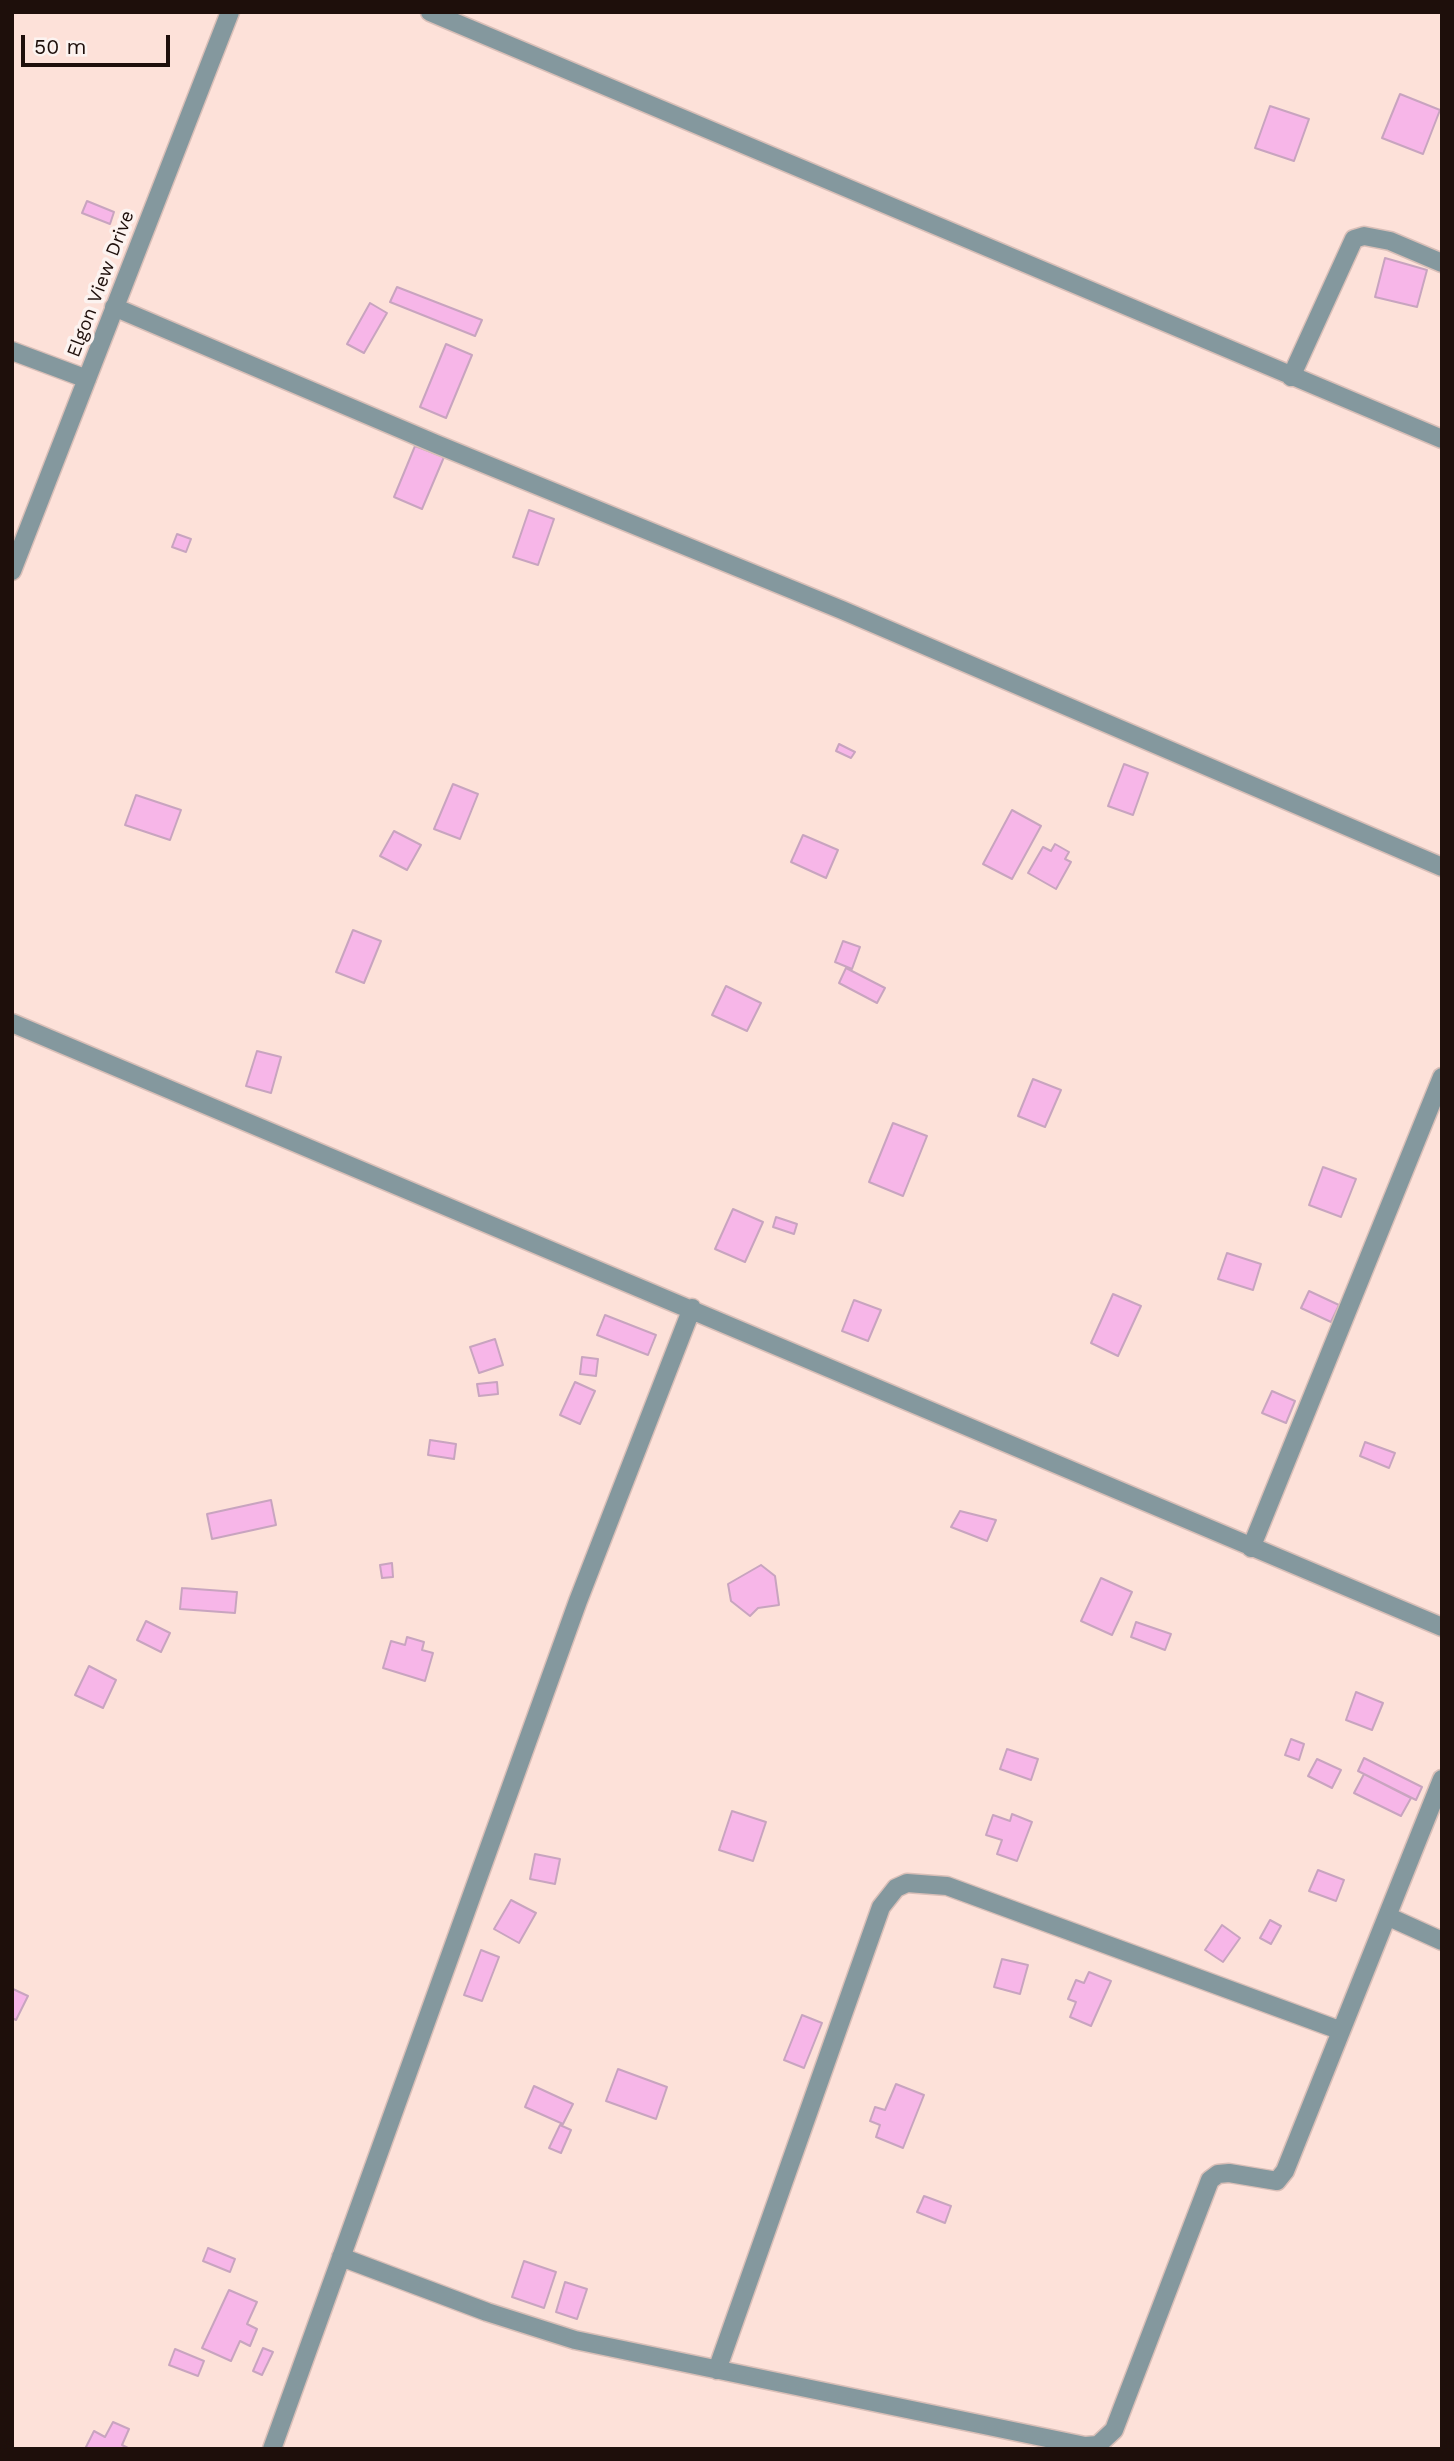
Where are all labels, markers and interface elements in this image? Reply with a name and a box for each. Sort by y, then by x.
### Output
scale bar [24,21,173,65]
text: 50 m [34,34,86,59]
street label: Elgon View Drive [63,207,139,361]

